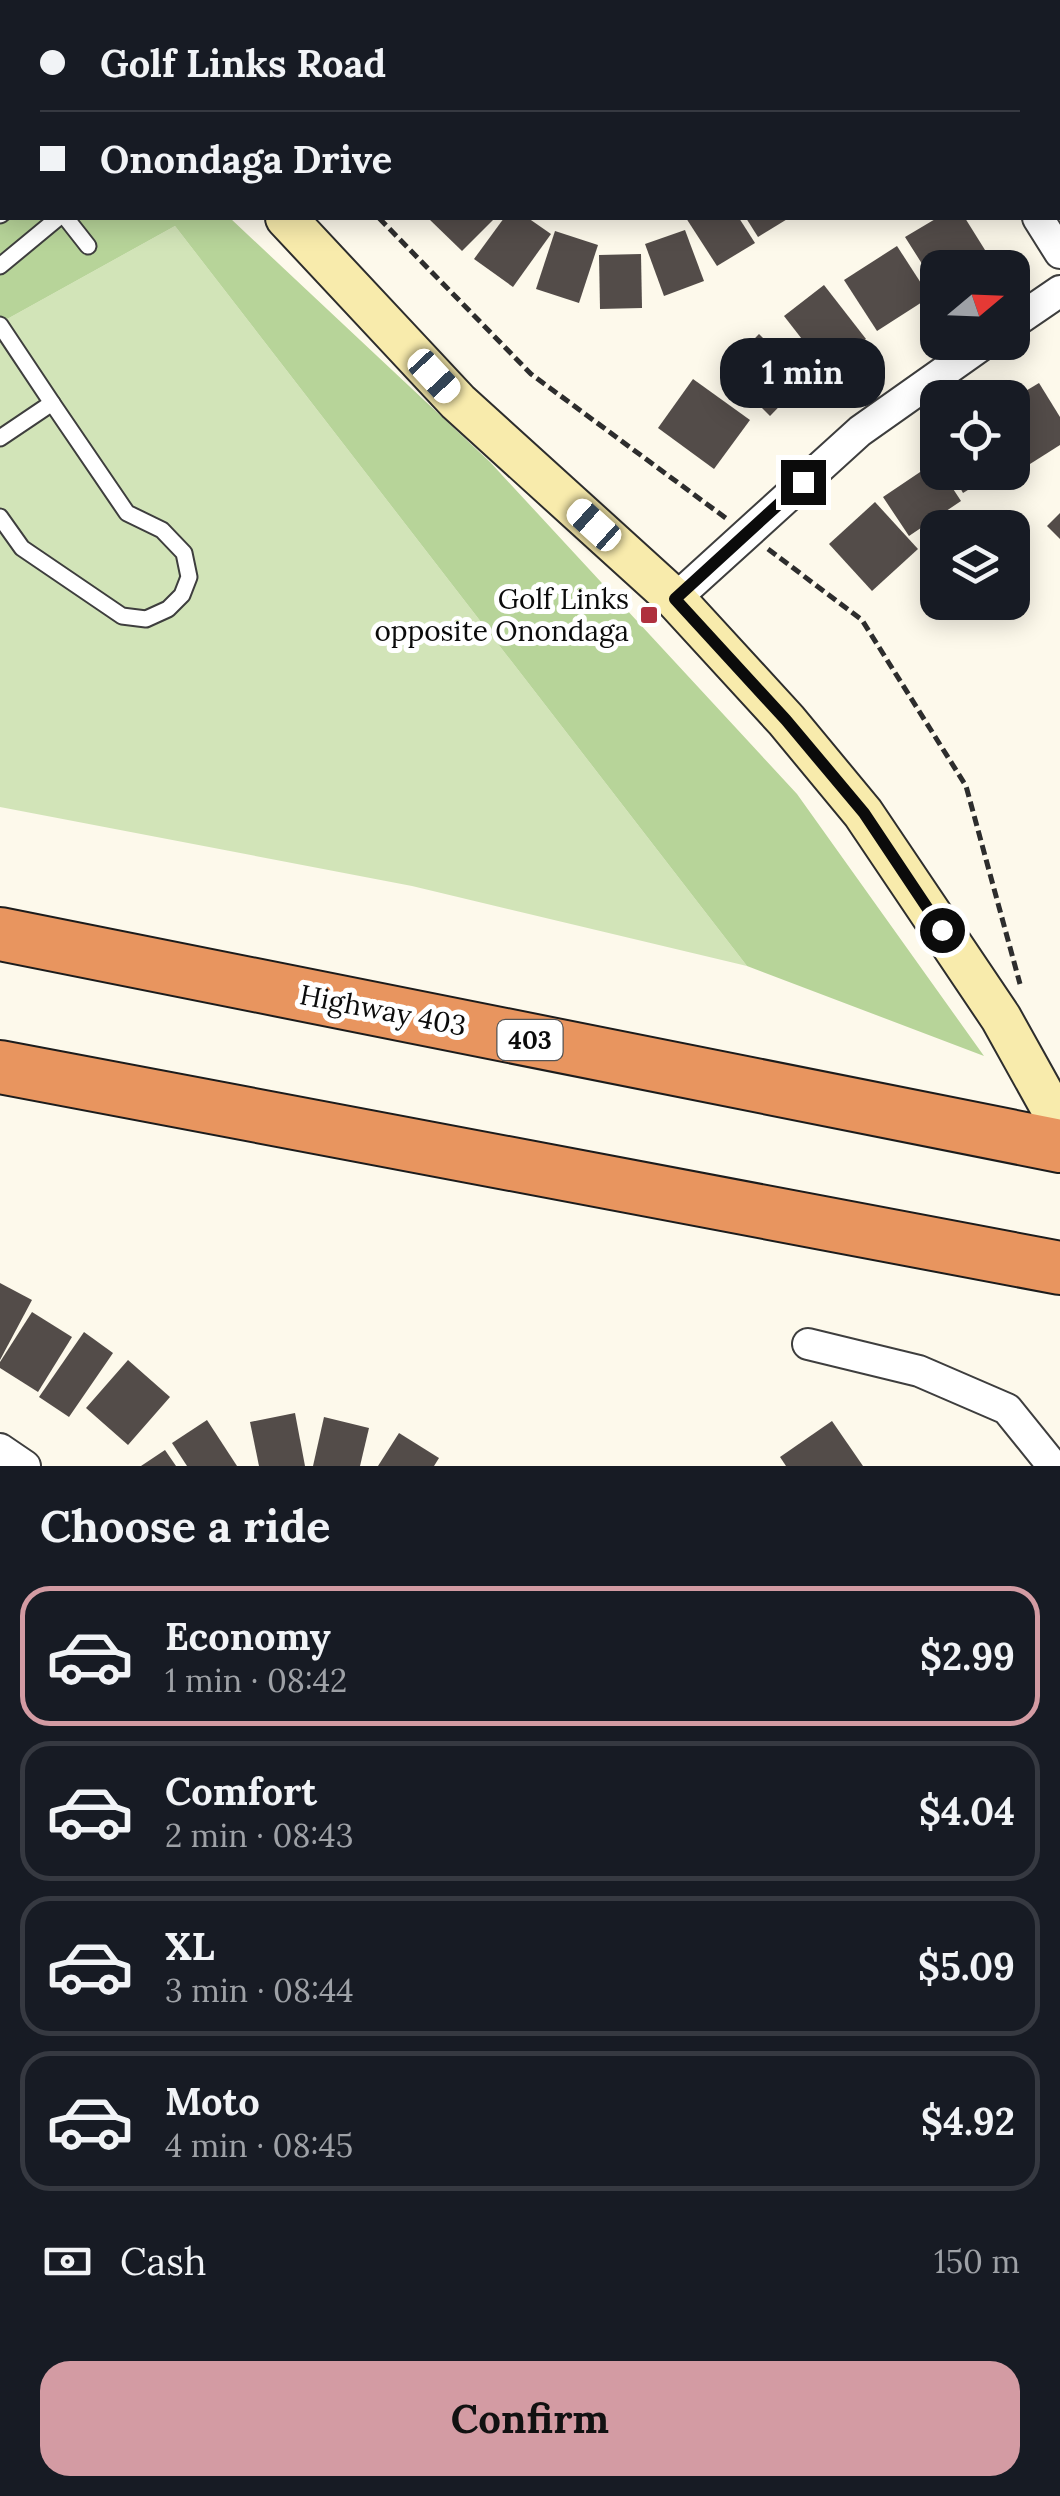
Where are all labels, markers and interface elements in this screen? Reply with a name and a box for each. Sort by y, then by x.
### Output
text: Golf Links Road [100,39,386,87]
text: Onondaga Drive [100,135,392,183]
north arrow [920,250,1030,360]
map controls [920,250,1030,620]
callout: 1 min [720,337,886,407]
car [403,344,465,408]
text: 1 min [762,352,843,393]
button: locate [920,380,1030,490]
route end [781,460,826,505]
car [562,494,626,556]
button: layers [920,510,1030,620]
place label: Golf Links opposite Onondaga [374,581,629,649]
marker: Golf Links opposite Onondaga [638,604,660,626]
route start [920,908,965,953]
street label: Highway 403 [297,976,469,1044]
road number: 403 [498,1020,562,1060]
text: Choose a ride [40,1497,330,1554]
icon: car [45,1611,135,1701]
text: Economy [165,1612,331,1660]
text: $2.99 [920,1632,1015,1680]
text: 1 min · 08:42 [165,1660,347,1701]
icon: car [45,1766,135,1856]
text: Comfort [165,1767,317,1815]
text: $4.04 [919,1787,1015,1835]
text: 2 min · 08:43 [165,1815,353,1856]
icon: car [45,1921,135,2011]
text: XL [165,1922,215,1970]
text: $5.09 [918,1942,1015,1990]
text: 3 min · 08:44 [165,1970,354,2011]
icon: car [45,2076,135,2166]
text: Moto [165,2077,260,2125]
text: $4.92 [921,2097,1015,2145]
text: 4 min · 08:45 [165,2125,353,2166]
icon: cash [40,2234,95,2289]
text: Cash [120,2237,207,2285]
text: 150 m [934,2241,1020,2282]
button: Confirm [40,2361,1020,2476]

